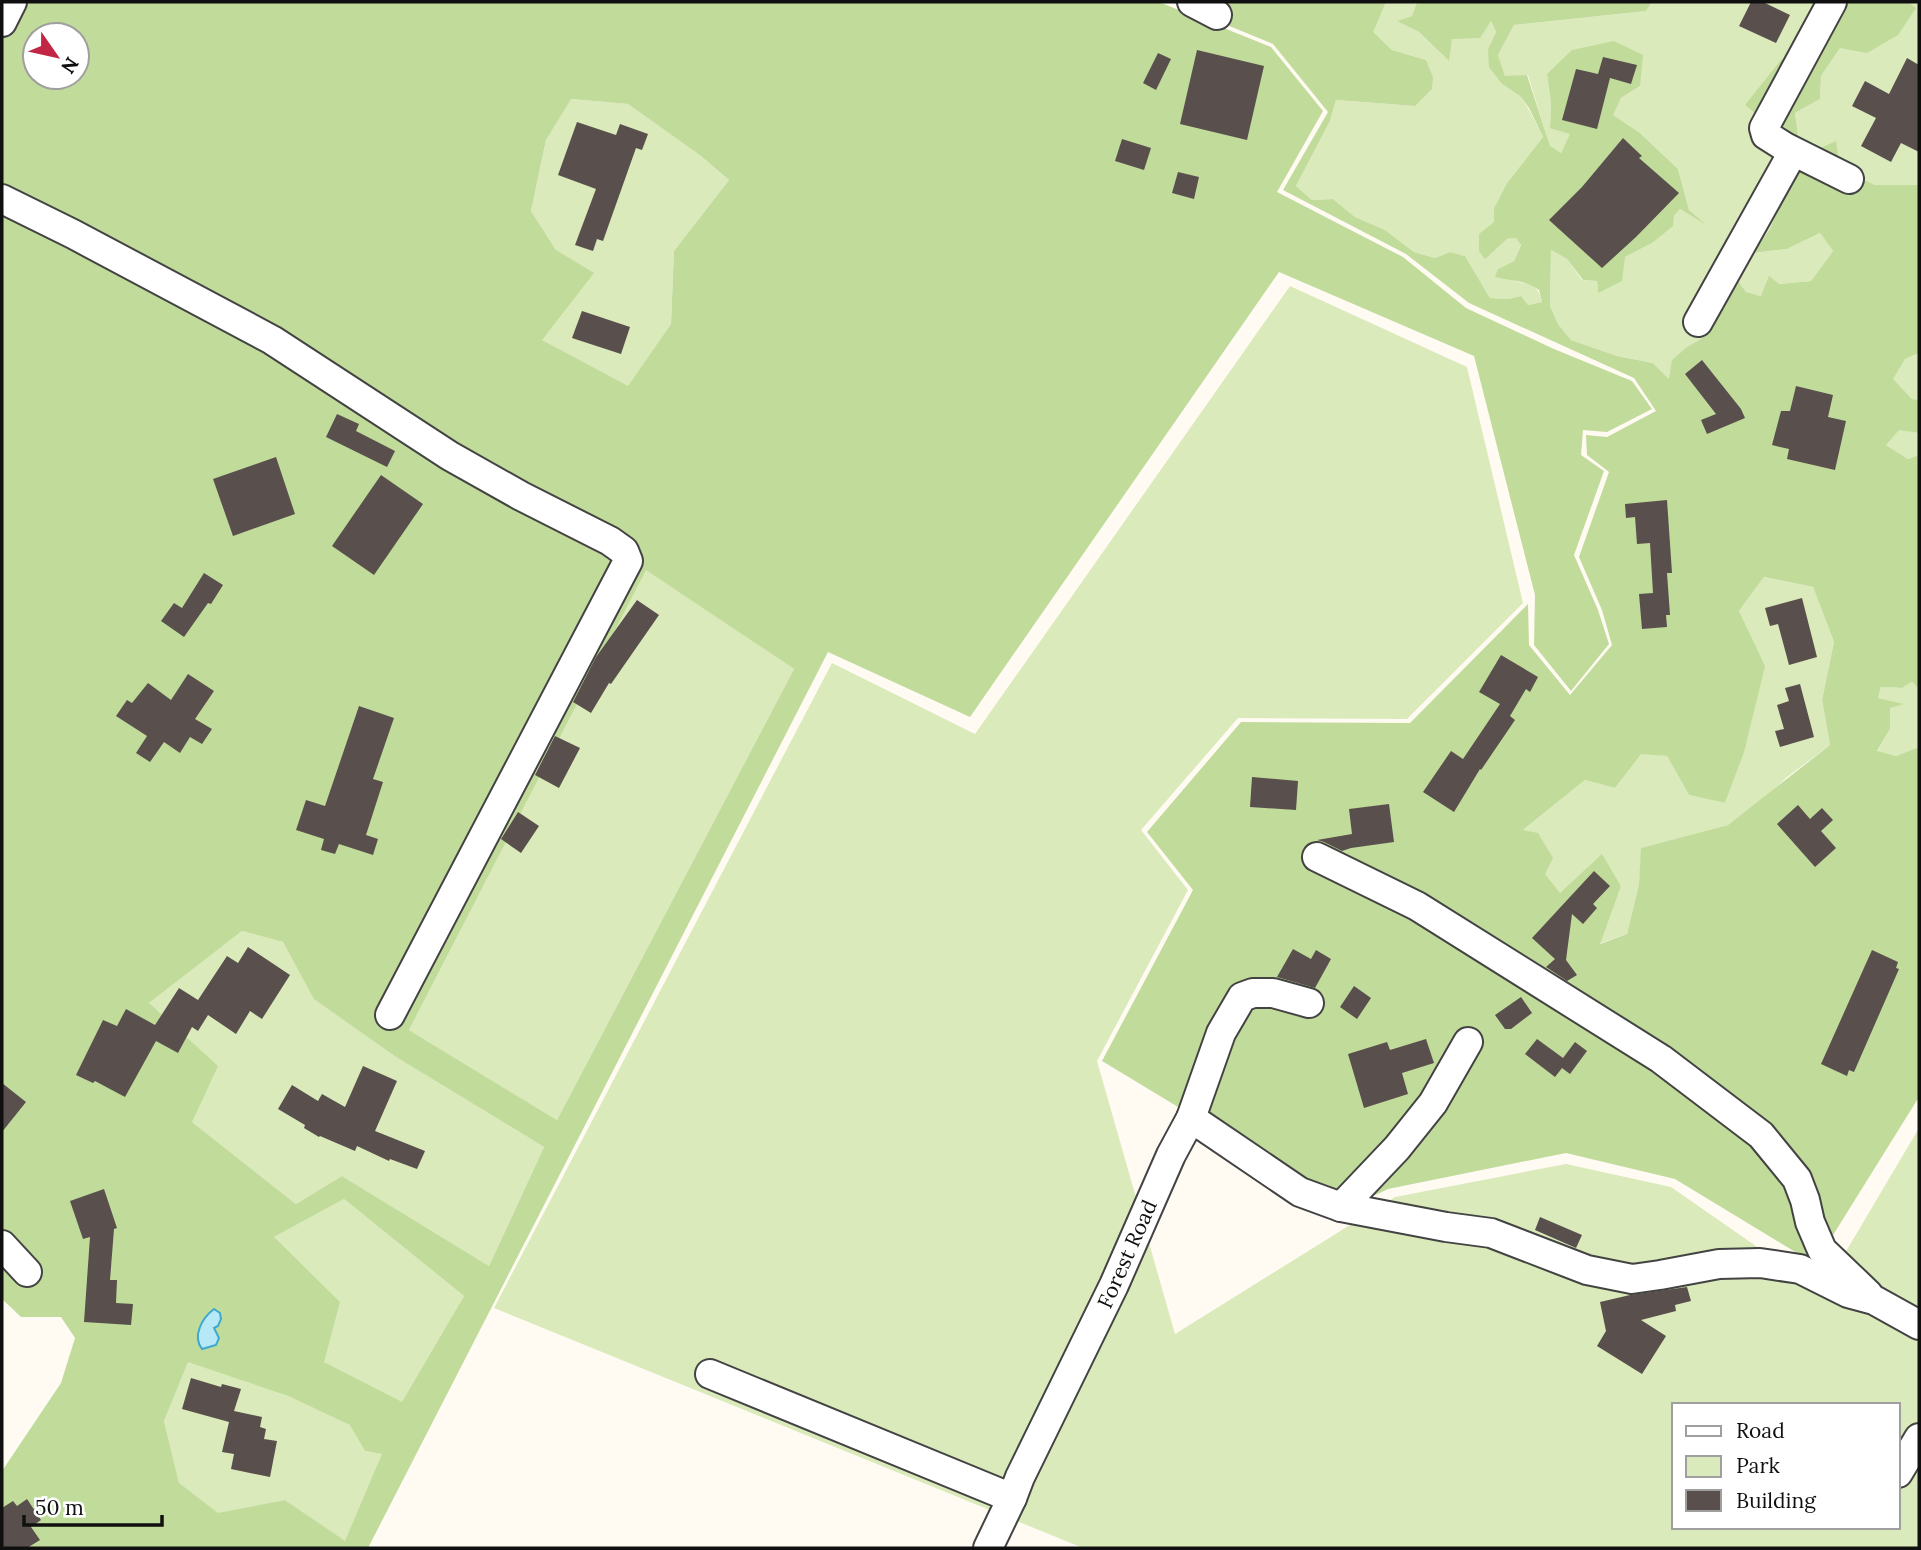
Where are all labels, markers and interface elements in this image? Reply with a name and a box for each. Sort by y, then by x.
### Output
north arrow [21,21,91,91]
text: N [56,53,84,79]
street label: Forest Road [1091,1196,1163,1312]
legend [1672,1403,1900,1529]
text: Road [1736,1417,1785,1444]
text: Park [1736,1452,1780,1479]
scale bar [24,1484,163,1528]
text: Building [1736,1487,1816,1514]
text: 50 m [35,1494,84,1521]

